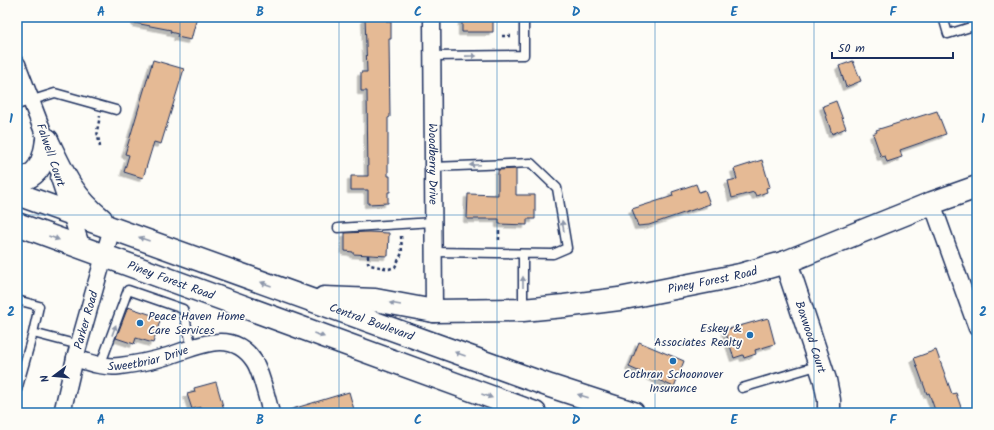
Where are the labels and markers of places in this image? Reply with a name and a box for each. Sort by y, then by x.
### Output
place label: Peace Haven Home Care Services [148,307,245,340]
marker: Peace Haven Home Care Services [135,318,145,328]
place label: Eskey & Associates Realty [654,319,742,352]
marker: Eskey & Associates Realty [745,330,755,340]
marker: Cothran Schoonover Insurance [668,356,678,366]
place label: Cothran Schoonover Insurance [623,365,724,398]

